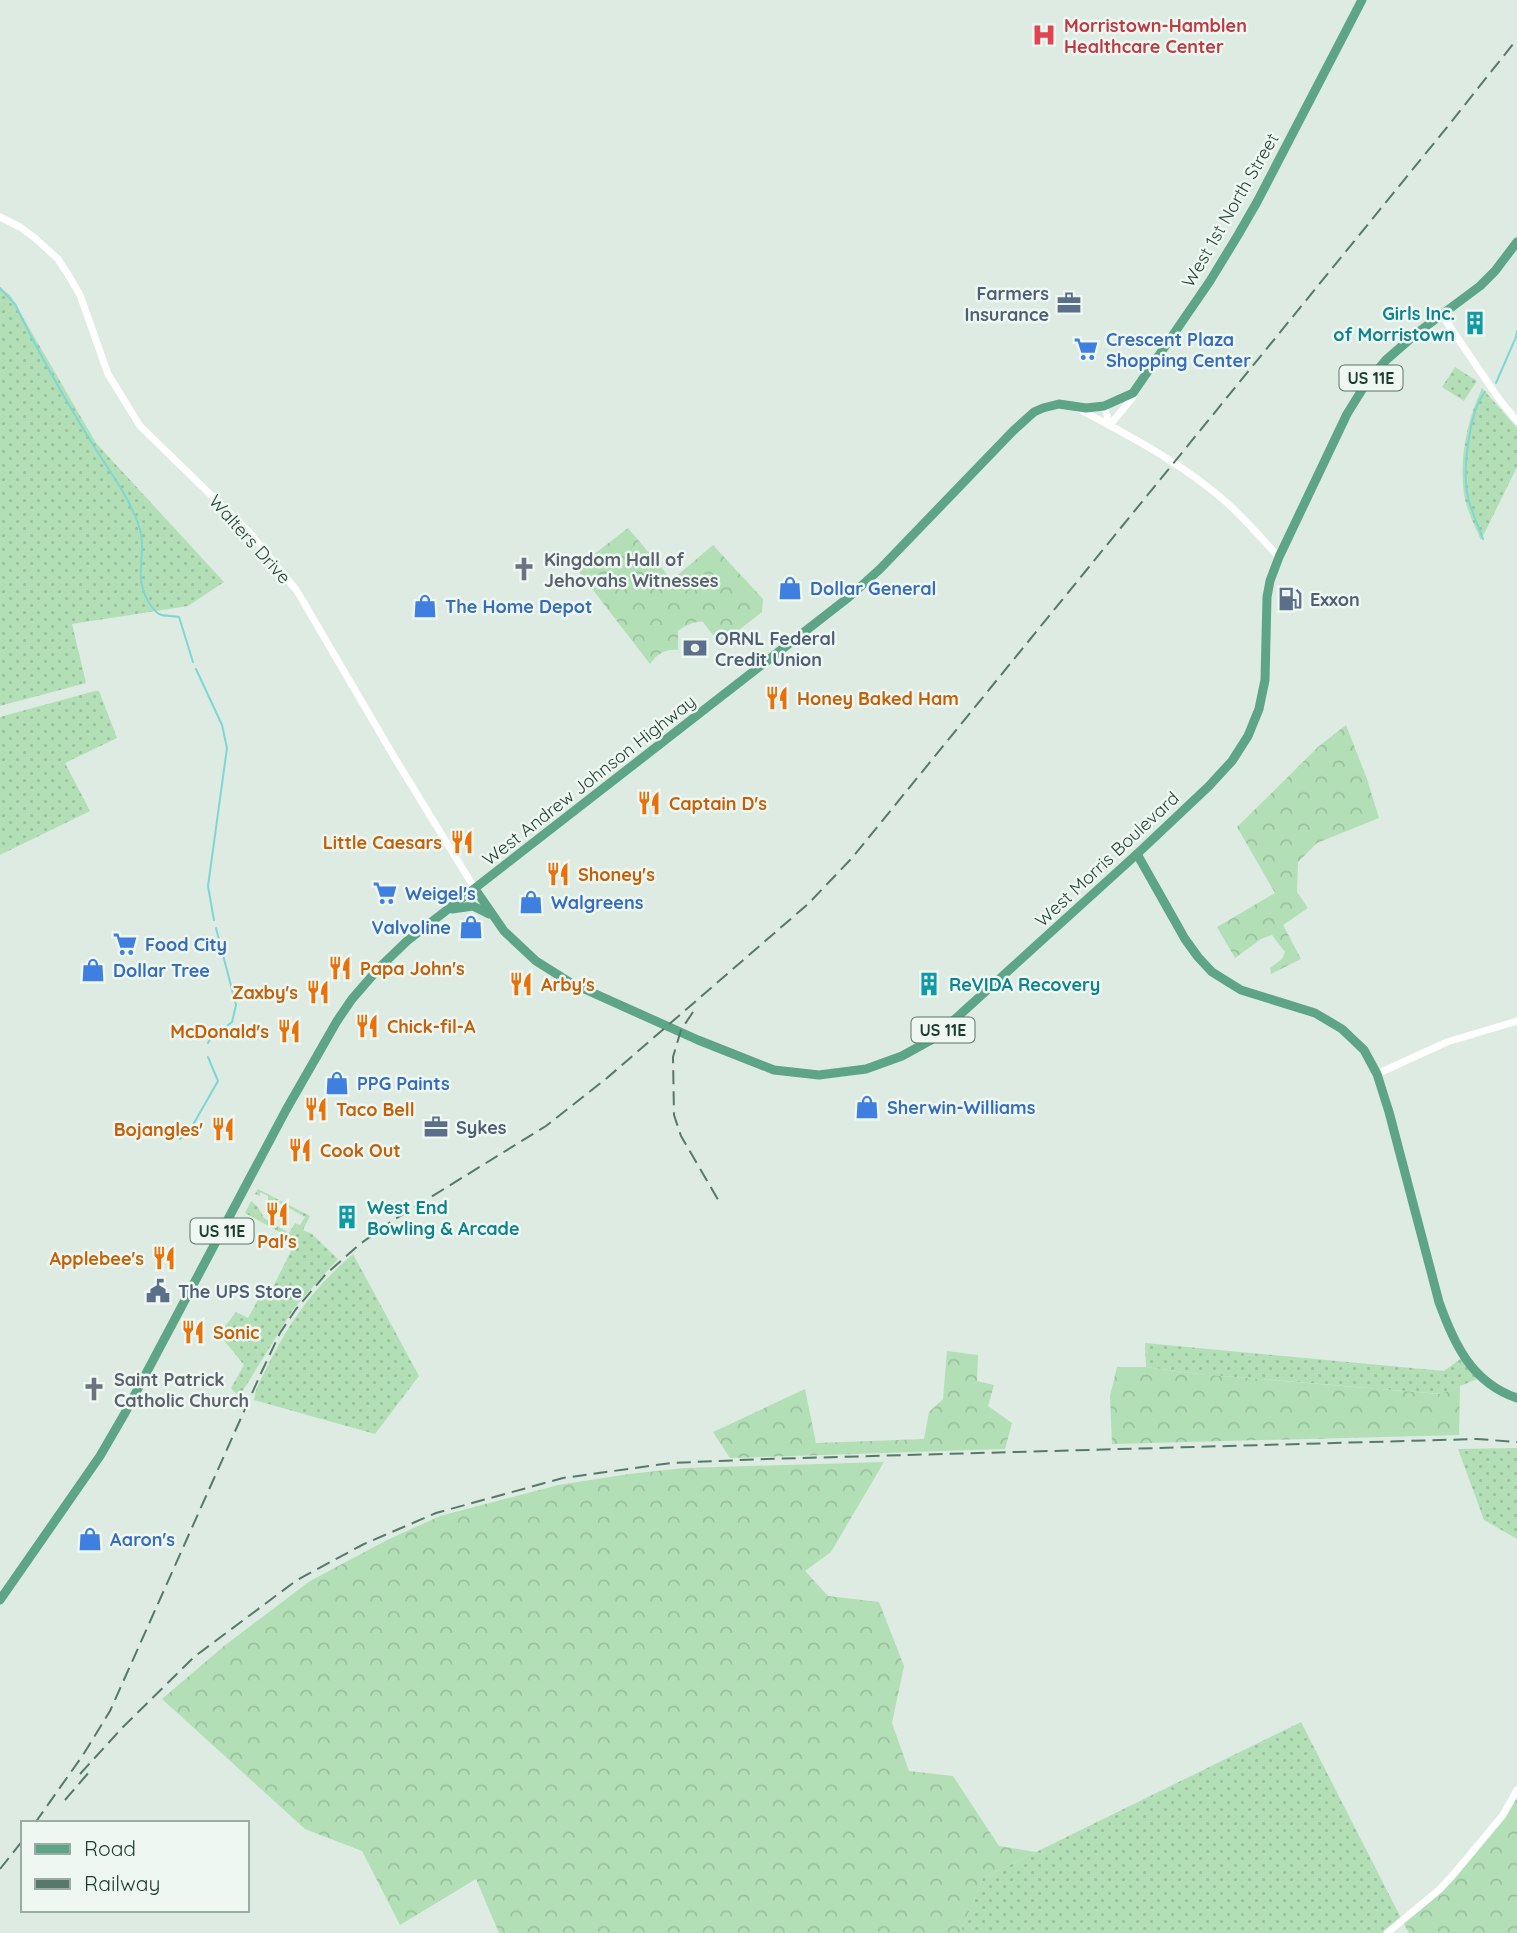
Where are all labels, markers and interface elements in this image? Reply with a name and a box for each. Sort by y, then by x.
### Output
place label: Morristown-Hamblen Healthcare Center [1064,14,1247,58]
hospital icon: Morristown-Hamblen Healthcare Center [1030,21,1058,49]
street label: West 1st North Street [1176,129,1284,291]
place label: Farmers Insurance [964,282,1049,326]
office icon: Farmers Insurance [1055,289,1083,317]
place label: Girls Inc. of Morristown [1333,302,1455,346]
building icon: Girls Inc. of Morristown [1461,309,1489,337]
place label: Crescent Plaza Shopping Center [1106,328,1251,372]
supermarket icon: Crescent Plaza Shopping Center [1072,335,1100,363]
road number: US 11E [1340,366,1402,390]
street label: Walters Drive [204,490,296,588]
place label: Kingdom Hall of Jehovahs Witnesses [544,548,719,592]
church icon: Kingdom Hall of Jehovahs Witnesses [510,555,538,583]
shop icon: Dollar General [776,574,804,602]
place label: Dollar General [810,577,936,600]
fuel station icon: Exxon [1276,585,1304,613]
place label: Exxon [1310,588,1360,611]
shop icon: The Home Depot [411,592,439,620]
place label: The Home Depot [445,595,592,618]
place label: ORNL Federal Credit Union [715,627,836,671]
bank icon: ORNL Federal Credit Union [681,634,709,662]
restaurant icon: Honey Baked Ham [763,684,791,712]
place label: Honey Baked Ham [797,687,959,710]
street label: West Andrew Johnson Highway [478,690,700,870]
street label: West Morris Boulevard [1030,786,1184,932]
restaurant icon: Captain D's [635,789,663,817]
place label: Captain D's [669,792,767,815]
restaurant icon: Little Caesars [448,828,476,856]
place label: Little Caesars [323,831,442,854]
restaurant icon: Shoney's [544,860,572,888]
place label: Shoney's [578,863,655,886]
supermarket icon: Weigel's [371,879,399,907]
place label: Weigel's [405,882,476,905]
shop icon: Walgreens [517,888,545,916]
place label: Walgreens [551,891,644,914]
shop icon: Valvoline [457,913,485,941]
place label: Valvoline [372,916,451,939]
supermarket icon: Food City [111,930,139,958]
place label: Food City [145,933,227,956]
restaurant icon: Papa John's [326,954,354,982]
shop icon: Dollar Tree [79,956,107,984]
place label: Papa John's [360,957,465,980]
place label: Dollar Tree [113,959,210,982]
restaurant icon: Arby's [507,970,535,998]
building icon: ReVIDA Recovery [915,970,943,998]
place label: Arby's [541,973,595,996]
place label: ReVIDA Recovery [949,973,1100,996]
restaurant icon: Zaxby's [304,978,332,1006]
place label: Zaxby's [232,981,298,1004]
restaurant icon: Chick-fil-A [353,1012,381,1040]
place label: Chick-fil-A [387,1015,476,1038]
restaurant icon: McDonald's [275,1017,303,1045]
road number: US 11E [912,1018,974,1042]
place label: McDonald's [170,1020,269,1043]
shop icon: PPG Paints [323,1069,351,1097]
place label: PPG Paints [357,1072,450,1095]
shop icon: Sherwin-Williams [853,1093,881,1121]
restaurant icon: Taco Bell [302,1095,330,1123]
place label: Sherwin-Williams [887,1096,1036,1119]
place label: Taco Bell [336,1098,415,1121]
office icon: Sykes [422,1113,450,1141]
restaurant icon: Bojangles' [209,1115,237,1143]
place label: Sykes [456,1116,507,1139]
place label: Bojangles' [114,1118,203,1141]
restaurant icon: Cook Out [286,1136,314,1164]
place label: Cook Out [320,1139,401,1162]
place label: West End Bowling & Arcade [367,1196,520,1240]
restaurant icon: Pal's [263,1200,291,1228]
building icon: West End Bowling & Arcade [333,1203,361,1231]
road number: US 11E [190,1218,254,1244]
place label: Pal's [257,1230,297,1253]
restaurant icon: Applebee's [150,1244,178,1272]
place label: Applebee's [50,1247,144,1270]
public building icon: The UPS Store [144,1277,172,1305]
place label: The UPS Store [178,1280,302,1303]
restaurant icon: Sonic [179,1318,207,1346]
place label: Sonic [213,1321,259,1344]
place label: Saint Patrick Catholic Church [114,1368,249,1412]
church icon: Saint Patrick Catholic Church [80,1375,108,1403]
shop icon: Aaron's [76,1525,104,1553]
place label: Aaron's [110,1528,175,1551]
legend [21,1821,248,1912]
text: Road [84,1835,136,1861]
text: Railway [84,1870,160,1896]

